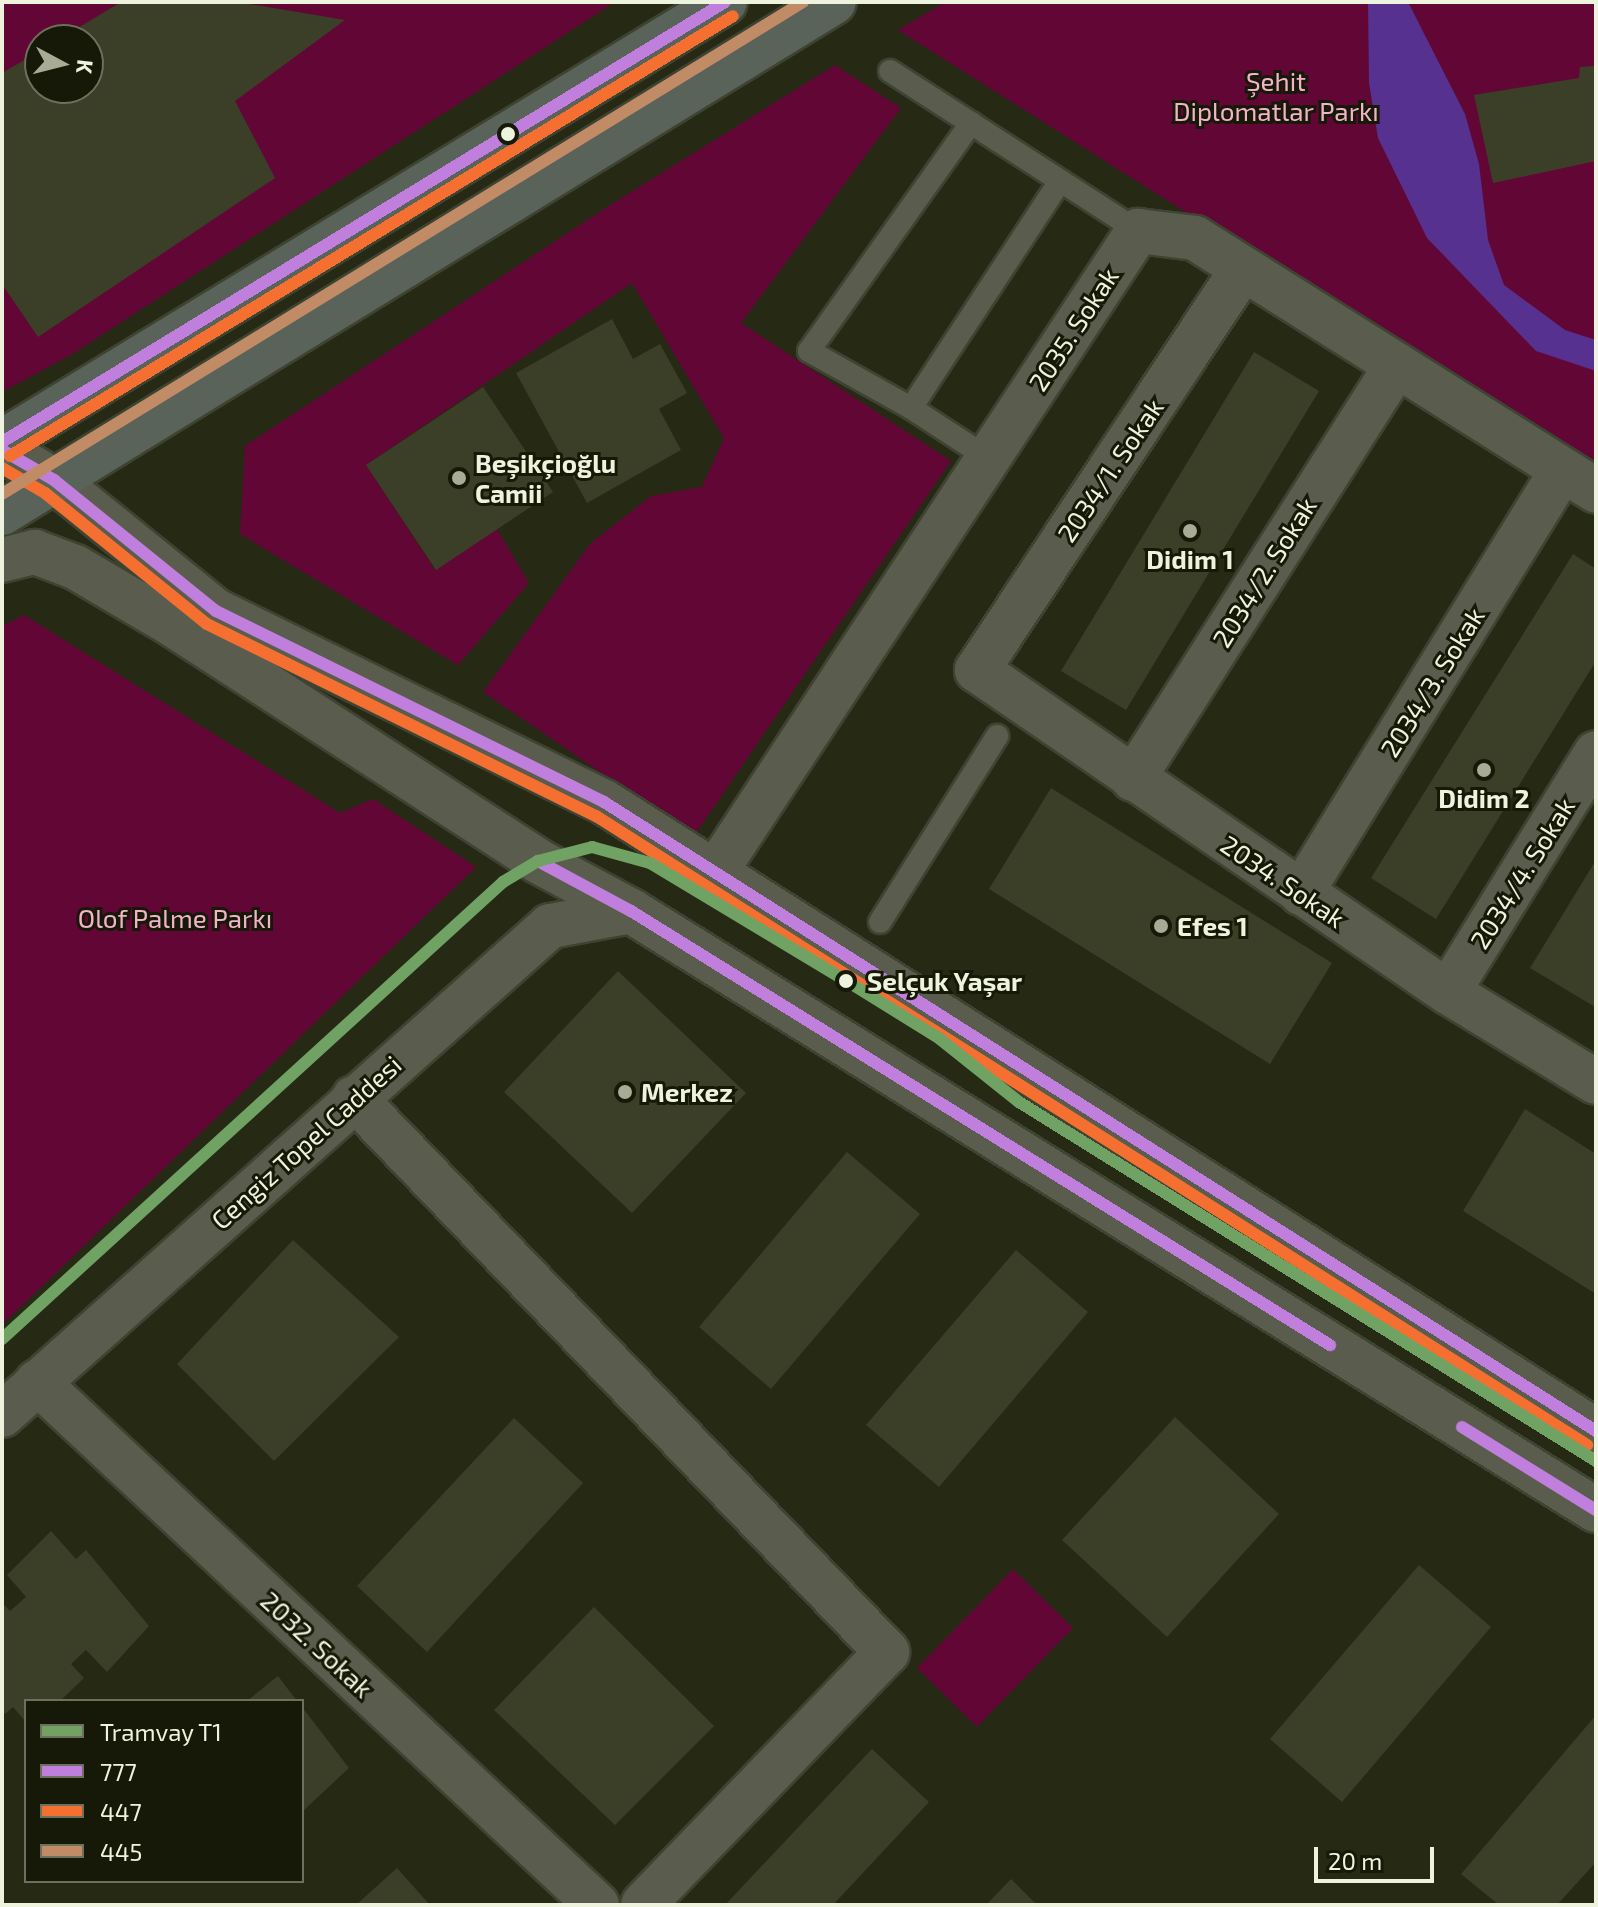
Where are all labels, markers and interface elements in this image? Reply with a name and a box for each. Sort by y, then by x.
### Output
north arrow [24,24,104,104]
text: K [72,58,100,75]
park label: Şehit Diplomatlar Parkı [1173,65,1379,126]
unlabelled marker [500,126,516,142]
street label: 2035. Sokak [1022,262,1124,396]
street label: 2034/1. Sokak [1051,392,1169,548]
place label: Beşikçioğlu Camii [475,447,616,508]
marker: Beşikçioğlu Camii [450,469,468,487]
street label: 2034/2. Sokak [1206,491,1322,653]
marker: Didim 1 [1181,522,1199,540]
place label: Didim 1 [1146,543,1234,575]
street label: 2034/3. Sokak [1374,601,1490,763]
marker: Didim 2 [1475,761,1493,779]
place label: Didim 2 [1438,782,1530,814]
street label: 2034/4. Sokak [1463,792,1581,954]
street label: 2034. Sokak [1215,828,1351,934]
park label: Olof Palme Parkı [78,902,272,934]
place label: Efes 1 [1177,910,1248,942]
marker: Efes 1 [1152,917,1170,935]
place label: Selçuk Yaşar [867,965,1023,997]
marker: Selçuk Yaşar [832,967,860,995]
street label: Cengiz Topel Caddesi [204,1048,408,1236]
place label: Merkez [641,1076,733,1108]
marker: Merkez [616,1083,634,1101]
street label: 2032. Sokak [255,1584,379,1704]
legend [24,1699,304,1883]
text: Tramvay T1 [100,1717,222,1746]
text: 777 [100,1757,137,1786]
text: 447 [100,1797,142,1826]
scale bar [1318,1831,1438,1881]
text: 445 [100,1837,142,1866]
text: 20 m [1328,1846,1382,1875]

